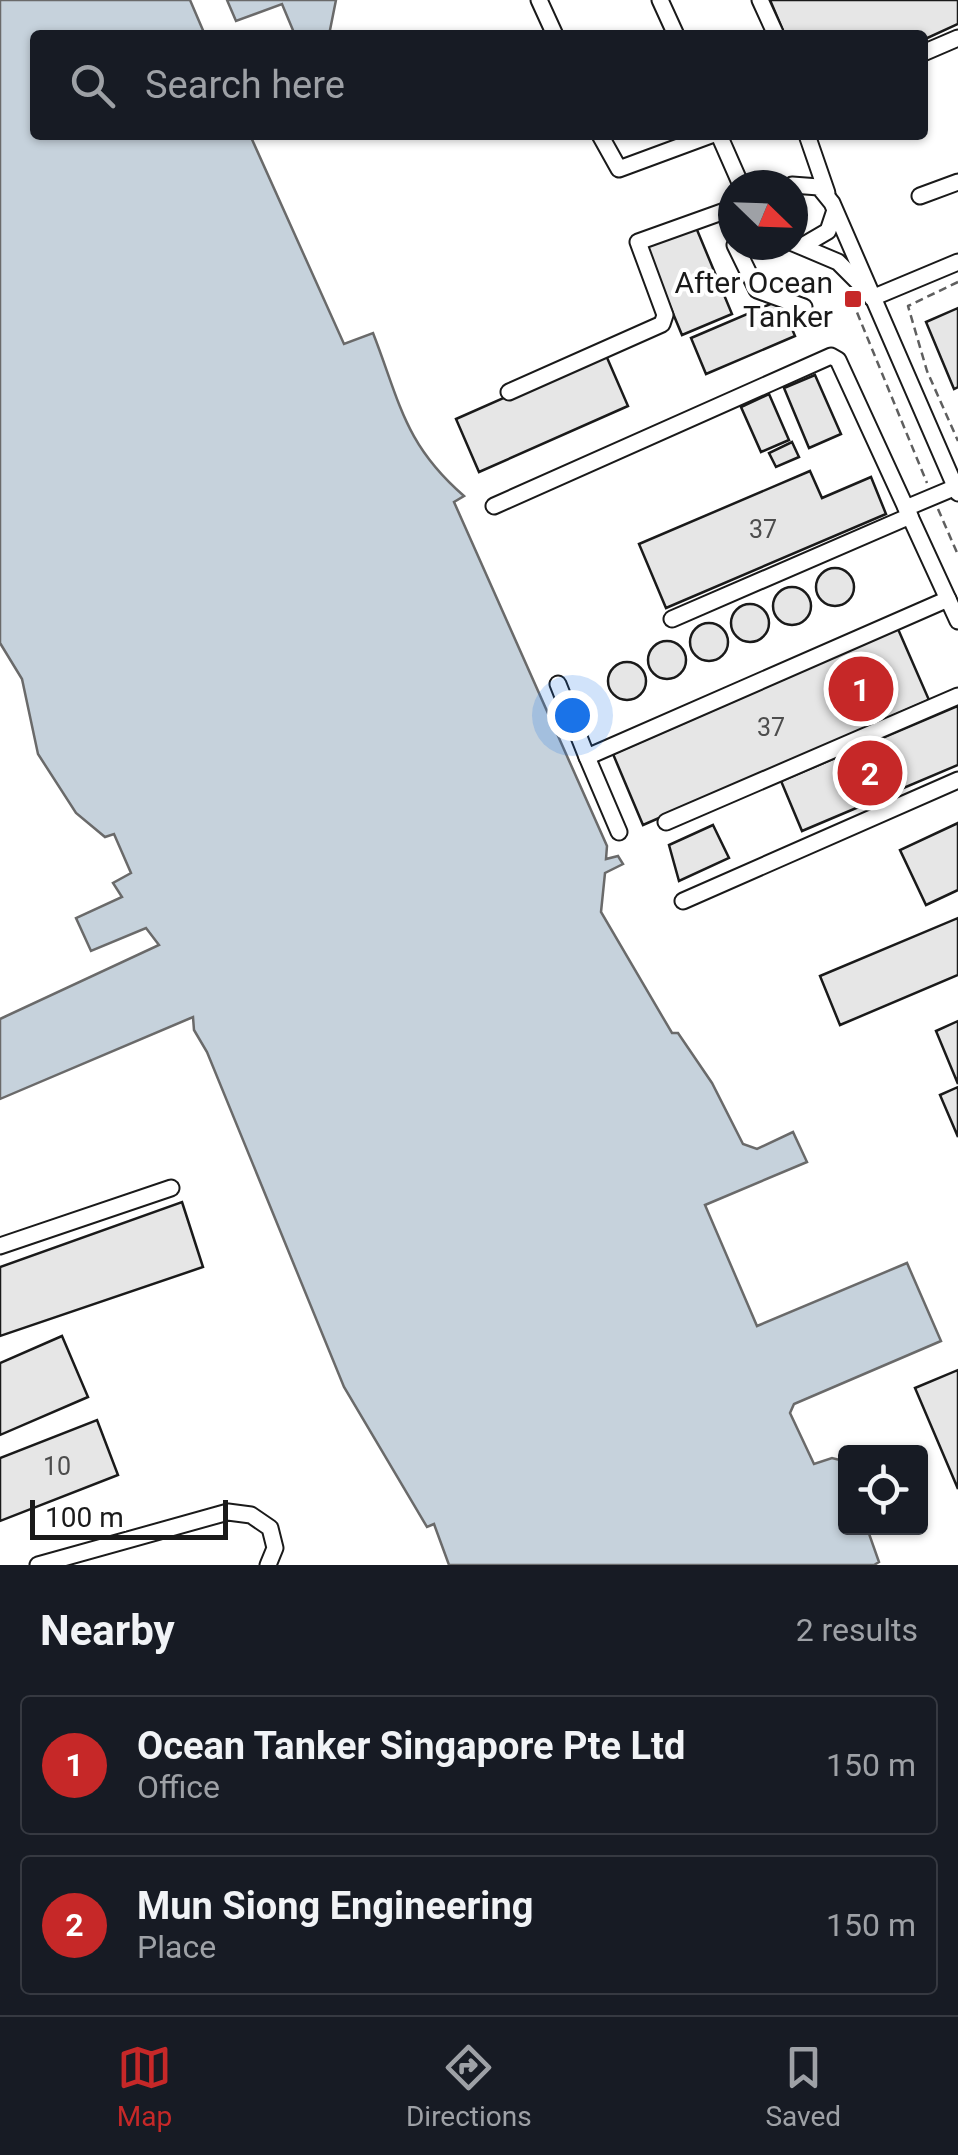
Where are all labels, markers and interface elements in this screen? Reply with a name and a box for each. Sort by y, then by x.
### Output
search box [30,30,928,140]
icon: search [65,58,120,113]
text: Search here [145,63,345,107]
north arrow [718,170,808,260]
place label: After Ocean Tanker [675,265,833,334]
marker: After Ocean Tanker [842,288,864,310]
house number: 37 [749,515,777,544]
pin: 1 [828,652,894,726]
your location [547,690,598,741]
house number: 37 [757,713,785,742]
pin: 2 [838,736,902,810]
map controls [838,1445,928,1535]
button: locate [838,1445,928,1535]
house number: 10 [43,1452,71,1481]
scale bar [30,1495,228,1540]
text: 100 m [45,1501,124,1534]
text: Nearby [40,1606,175,1655]
text: 2 results [796,1611,918,1649]
text: Ocean Tanker Singapore Pte Ltd [137,1724,685,1768]
text: 1 [65,1746,84,1784]
text: 150 m [826,1746,916,1784]
text: Office [137,1768,220,1806]
text: Mun Siong Engineering [137,1884,533,1928]
text: 2 [65,1906,84,1944]
text: 150 m [826,1906,916,1944]
text: Place [137,1928,216,1966]
tab: Map [117,2040,172,2133]
tab: Directions [406,2040,532,2133]
tab: Saved [765,2040,841,2133]

